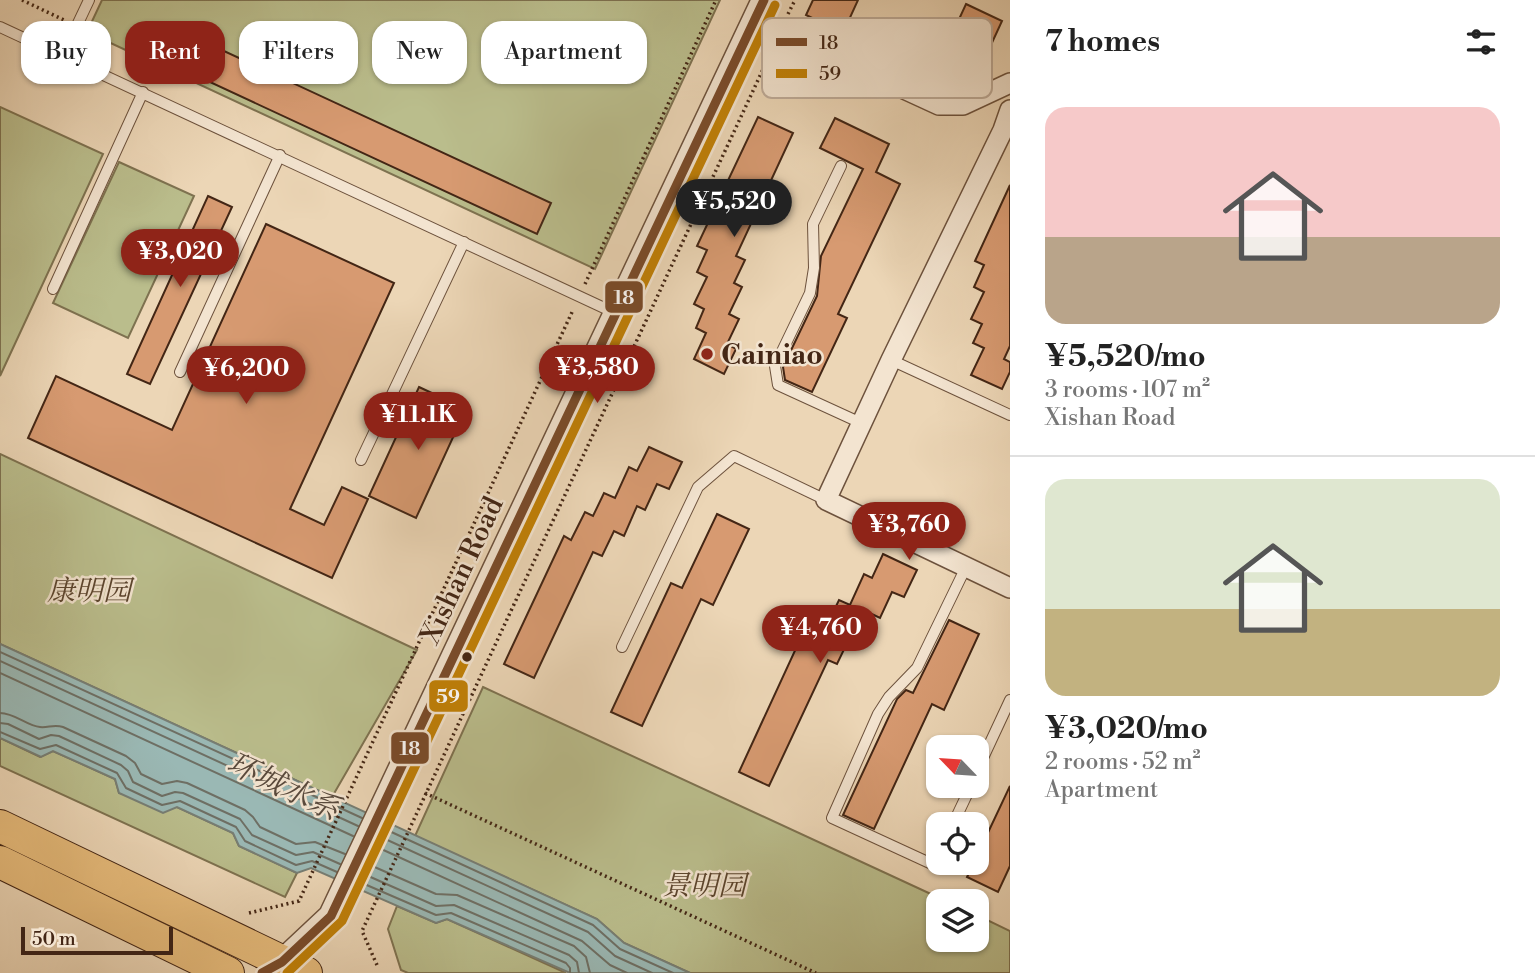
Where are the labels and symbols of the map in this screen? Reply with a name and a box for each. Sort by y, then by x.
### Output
legend [762,18,992,98]
text: 18 [819,31,838,55]
text: 59 [819,62,841,86]
pin: ¥5,520 [677,180,791,239]
pin: ¥3,020 [123,230,237,289]
line badge: 18 [604,280,644,314]
text: 18 [614,286,634,310]
place label: Cainiao [721,338,823,373]
pin: ¥6,200 [189,346,303,406]
pin: ¥3,580 [540,346,654,405]
marker: Cainiao [699,346,715,362]
pin: ¥11.1K [361,392,475,452]
street label: Xishan Road [413,491,512,651]
pin: ¥3,760 [852,503,966,562]
park label: 康明园 [47,574,135,609]
pin: ¥4,760 [763,606,877,665]
unlabelled marker [460,650,474,664]
line badge: 59 [428,679,469,713]
text: 59 [436,685,460,709]
line badge: 18 [390,731,430,765]
north arrow [926,735,989,798]
text: 18 [400,737,420,761]
water label: 环城水系 [220,744,347,830]
park label: 景明园 [662,869,750,904]
scale bar [21,924,173,956]

